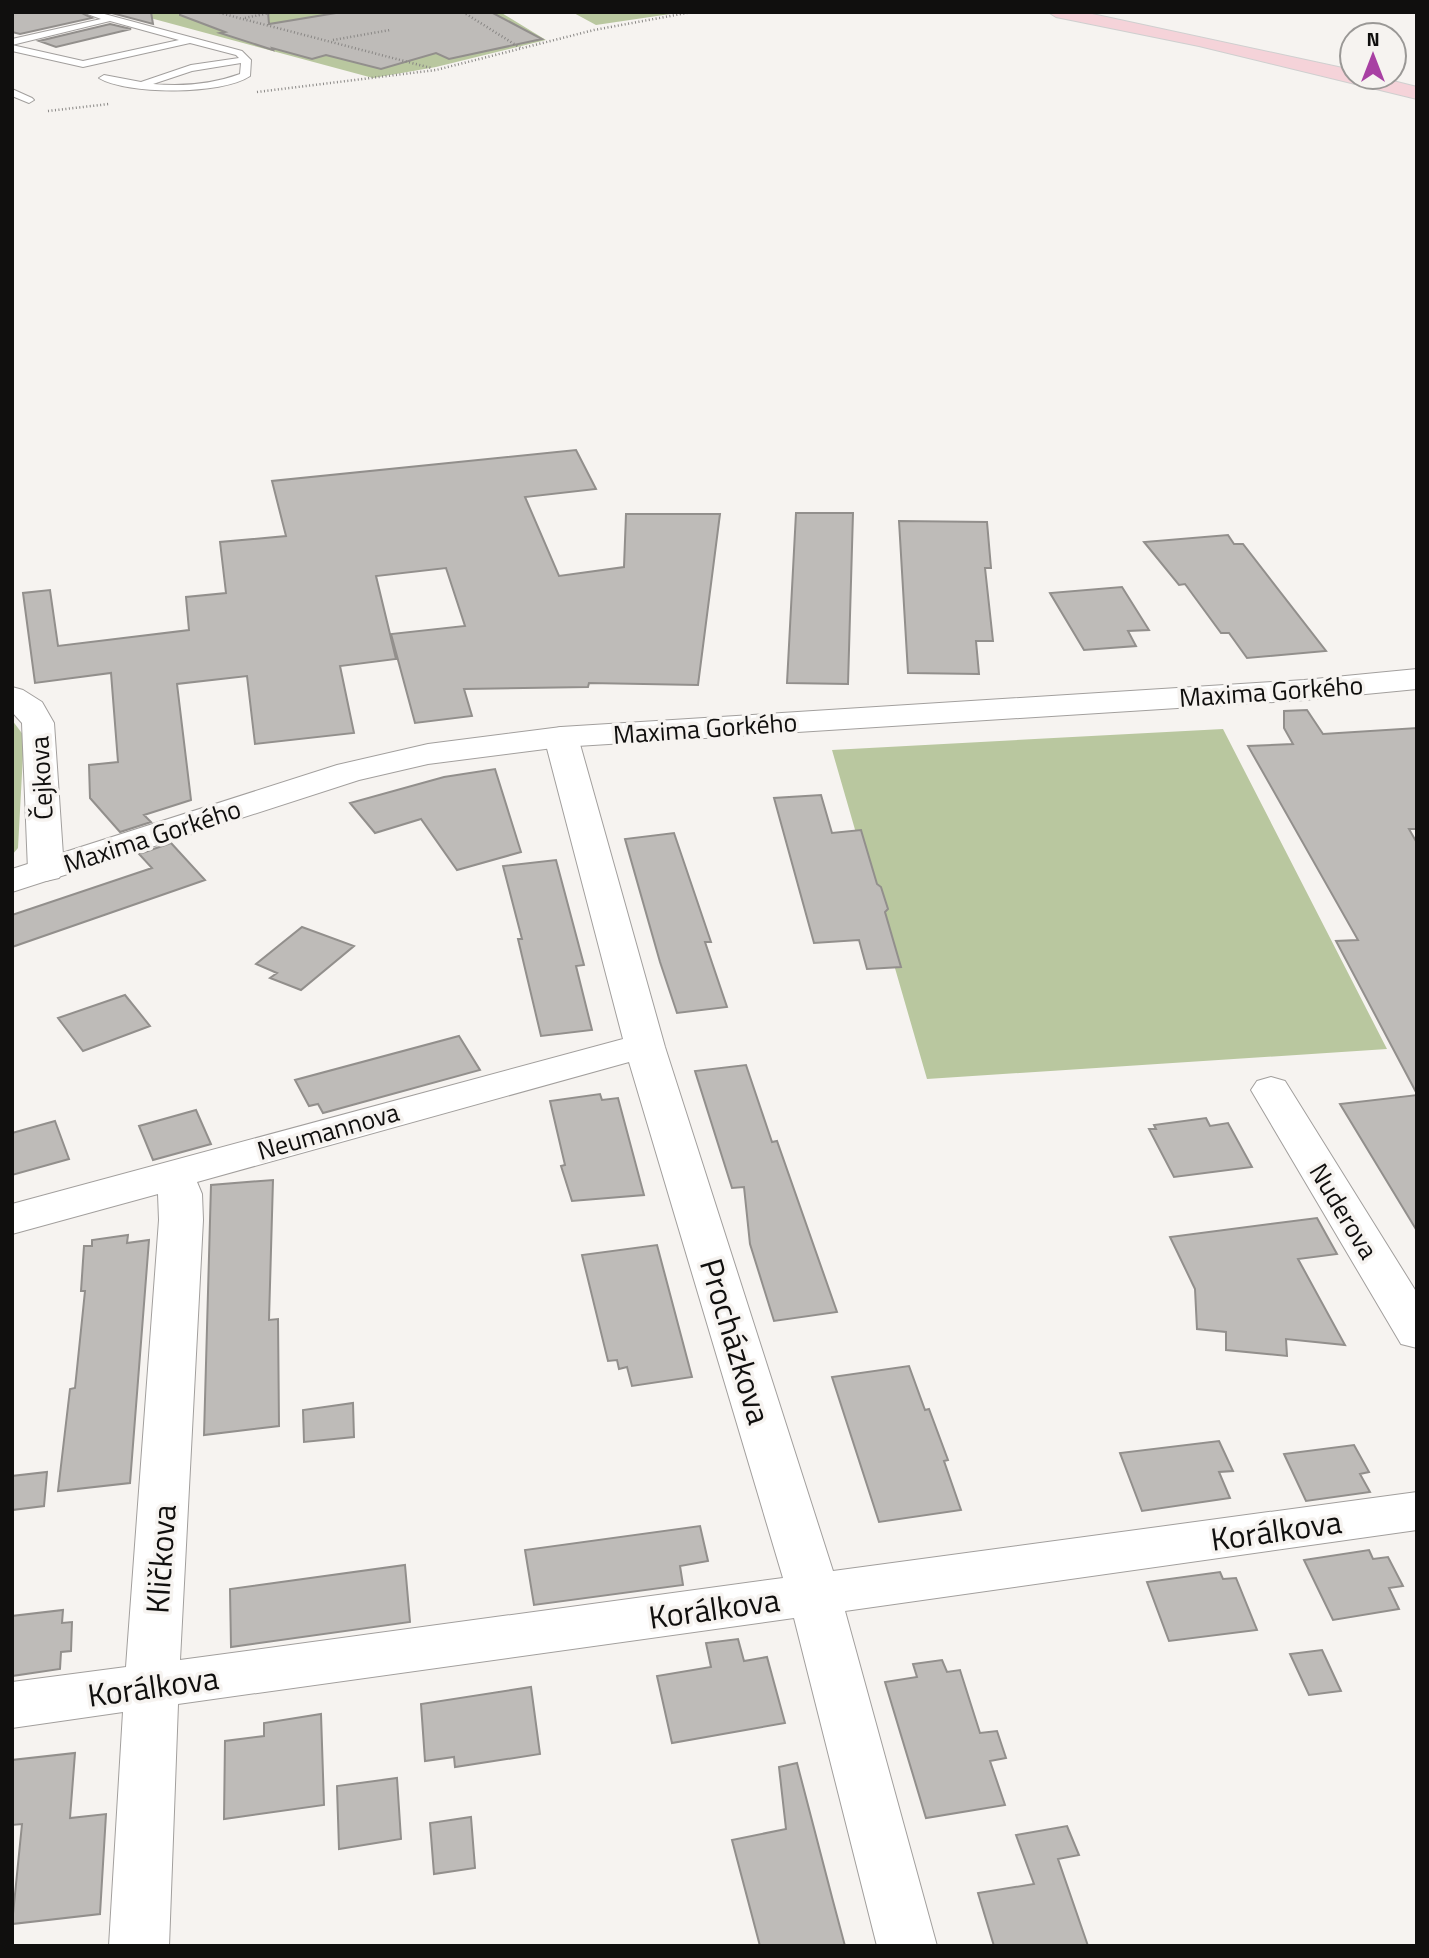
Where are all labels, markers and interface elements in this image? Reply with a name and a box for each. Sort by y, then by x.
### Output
north arrow [1338,21,1408,91]
text: N [1366,24,1380,53]
street label: Maxima Gorkého [1178,665,1364,717]
street label: Maxima Gorkého [612,702,798,754]
street label: Čejkova [19,735,63,821]
street label: Maxima Gorkého [58,789,246,883]
street label: Neumannova [253,1092,403,1170]
street label: Nuderova [1300,1156,1388,1266]
street label: Procházkova [688,1252,784,1430]
street label: Korálkova [1207,1497,1345,1563]
street label: Kličkova [132,1503,188,1615]
street label: Korálkova [645,1575,783,1641]
street label: Korálkova [84,1653,222,1719]

